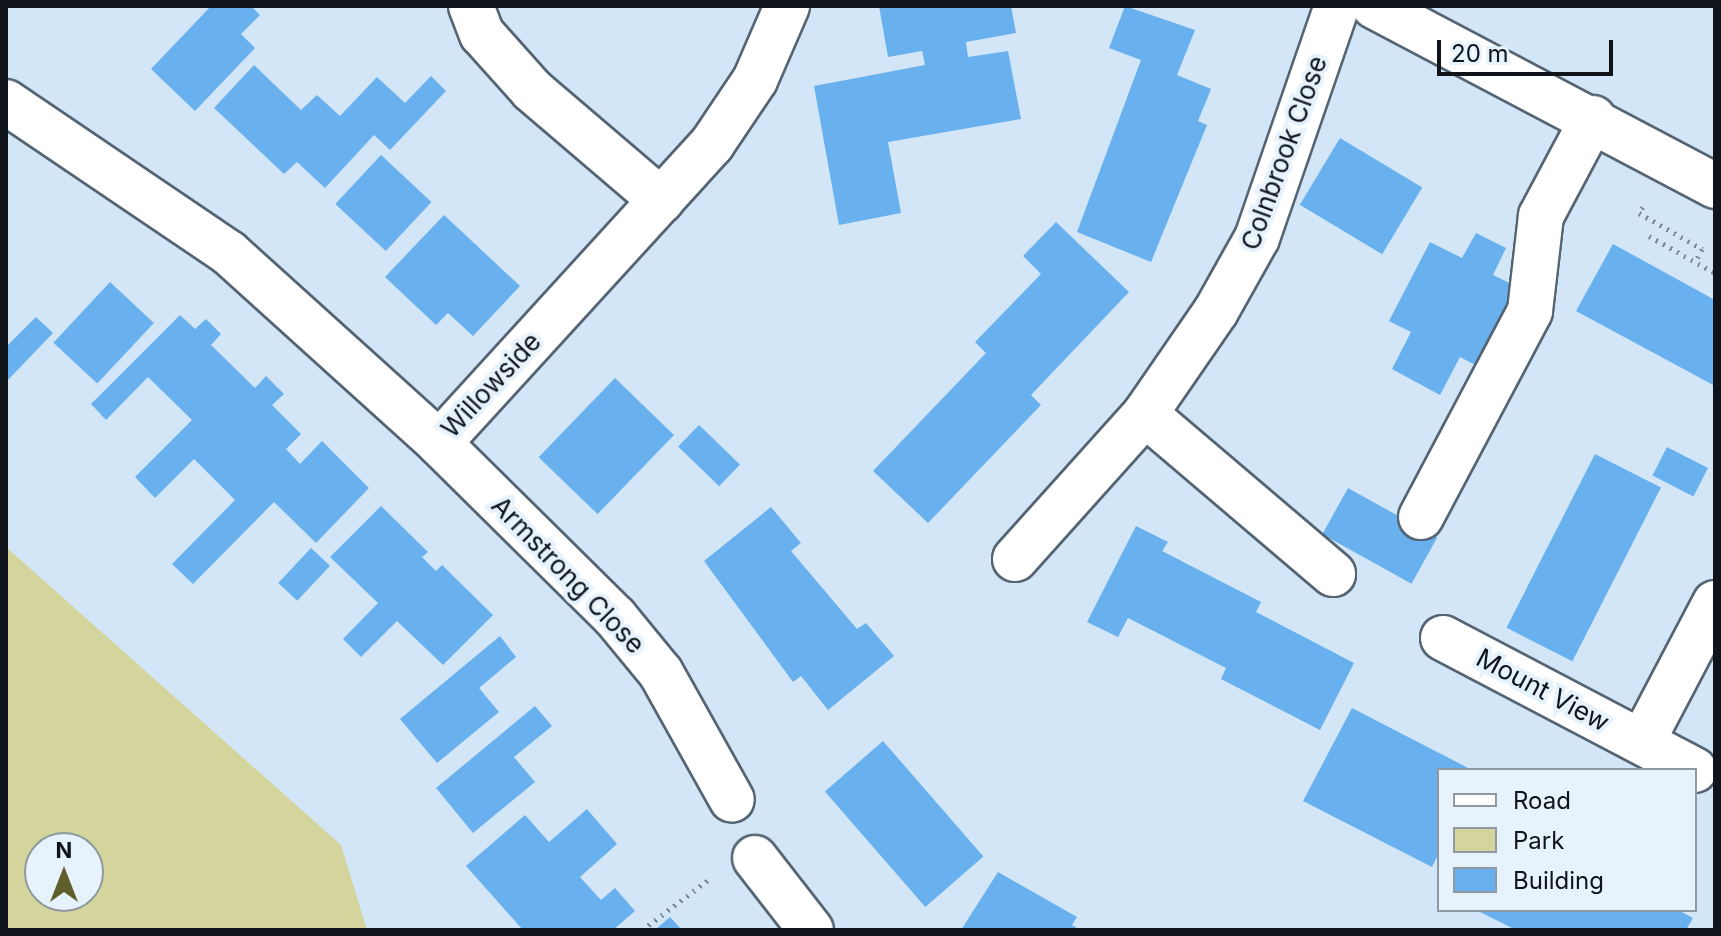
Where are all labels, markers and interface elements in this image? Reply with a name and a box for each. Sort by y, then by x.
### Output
scale bar [1441,24,1617,74]
text: 20 m [1451,39,1509,68]
street label: Colnbrook Close [1234,52,1334,254]
street label: Willowside [435,326,547,444]
street label: Armstrong Close [485,490,651,660]
street label: Mount View [1471,642,1615,738]
legend [1437,768,1697,912]
text: Road [1513,786,1571,815]
text: Park [1513,826,1564,855]
north arrow [24,832,104,912]
text: N [56,837,72,863]
text: Building [1513,866,1604,895]

